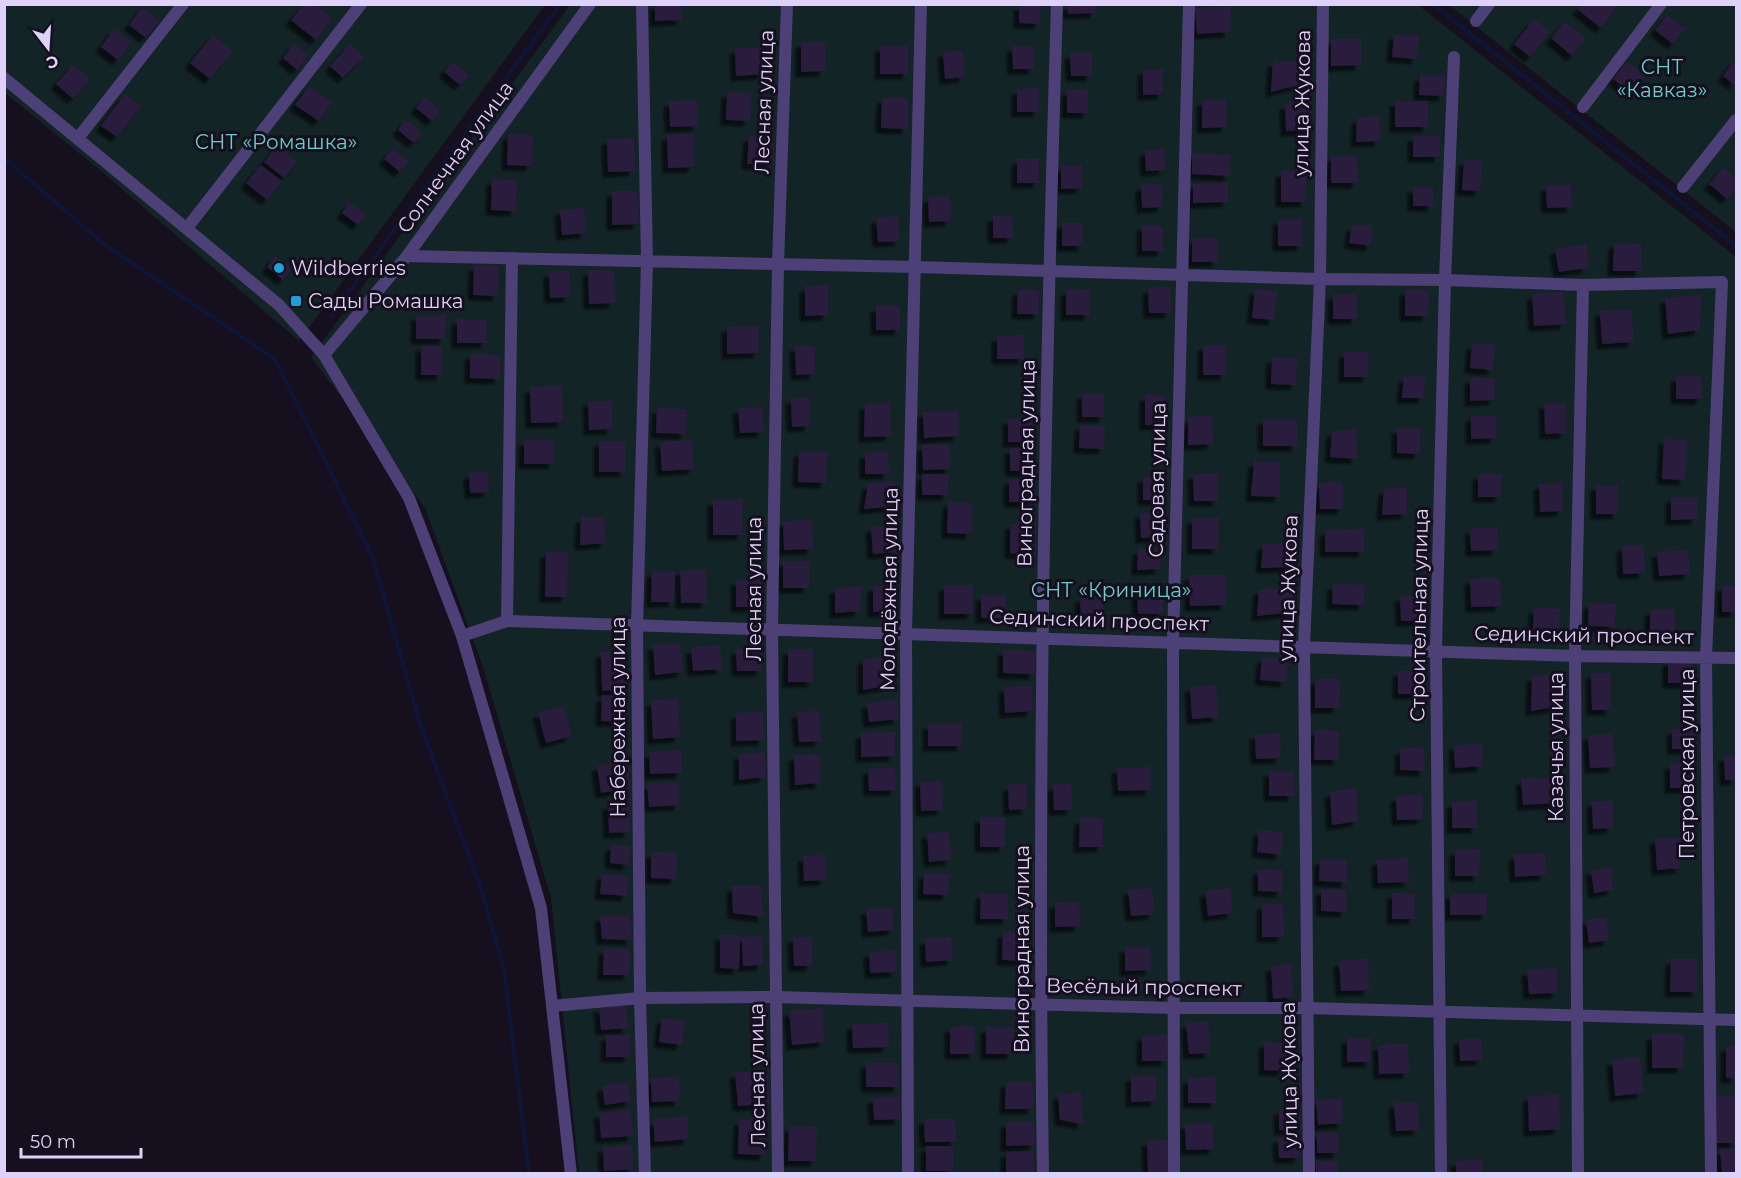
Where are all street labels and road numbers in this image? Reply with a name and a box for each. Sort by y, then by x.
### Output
street label: Лесная улица [749,29,779,175]
street label: улица Жукова [1289,30,1315,177]
street label: Солнечная улица [392,76,518,238]
street label: Виноградная улица [1012,359,1040,567]
street label: Садовая улица [1144,402,1170,558]
street label: Молодёжная улица [875,487,903,691]
street label: Строительная улица [1405,508,1433,722]
street label: улица Жукова [1273,514,1303,663]
street label: Лесная улица [742,517,766,661]
street label: Сединский проспект [989,604,1210,636]
street label: Набережная улица [606,617,630,817]
street label: Сединский проспект [1474,621,1695,649]
street label: Петровская улица [1675,669,1699,859]
street label: Казачья улица [1544,672,1568,822]
street label: Виноградная улица [1010,845,1034,1053]
street label: Весёлый проспект [1046,973,1243,1001]
street label: улица Жукова [1276,1002,1302,1149]
street label: Лесная улица [744,1003,770,1147]

